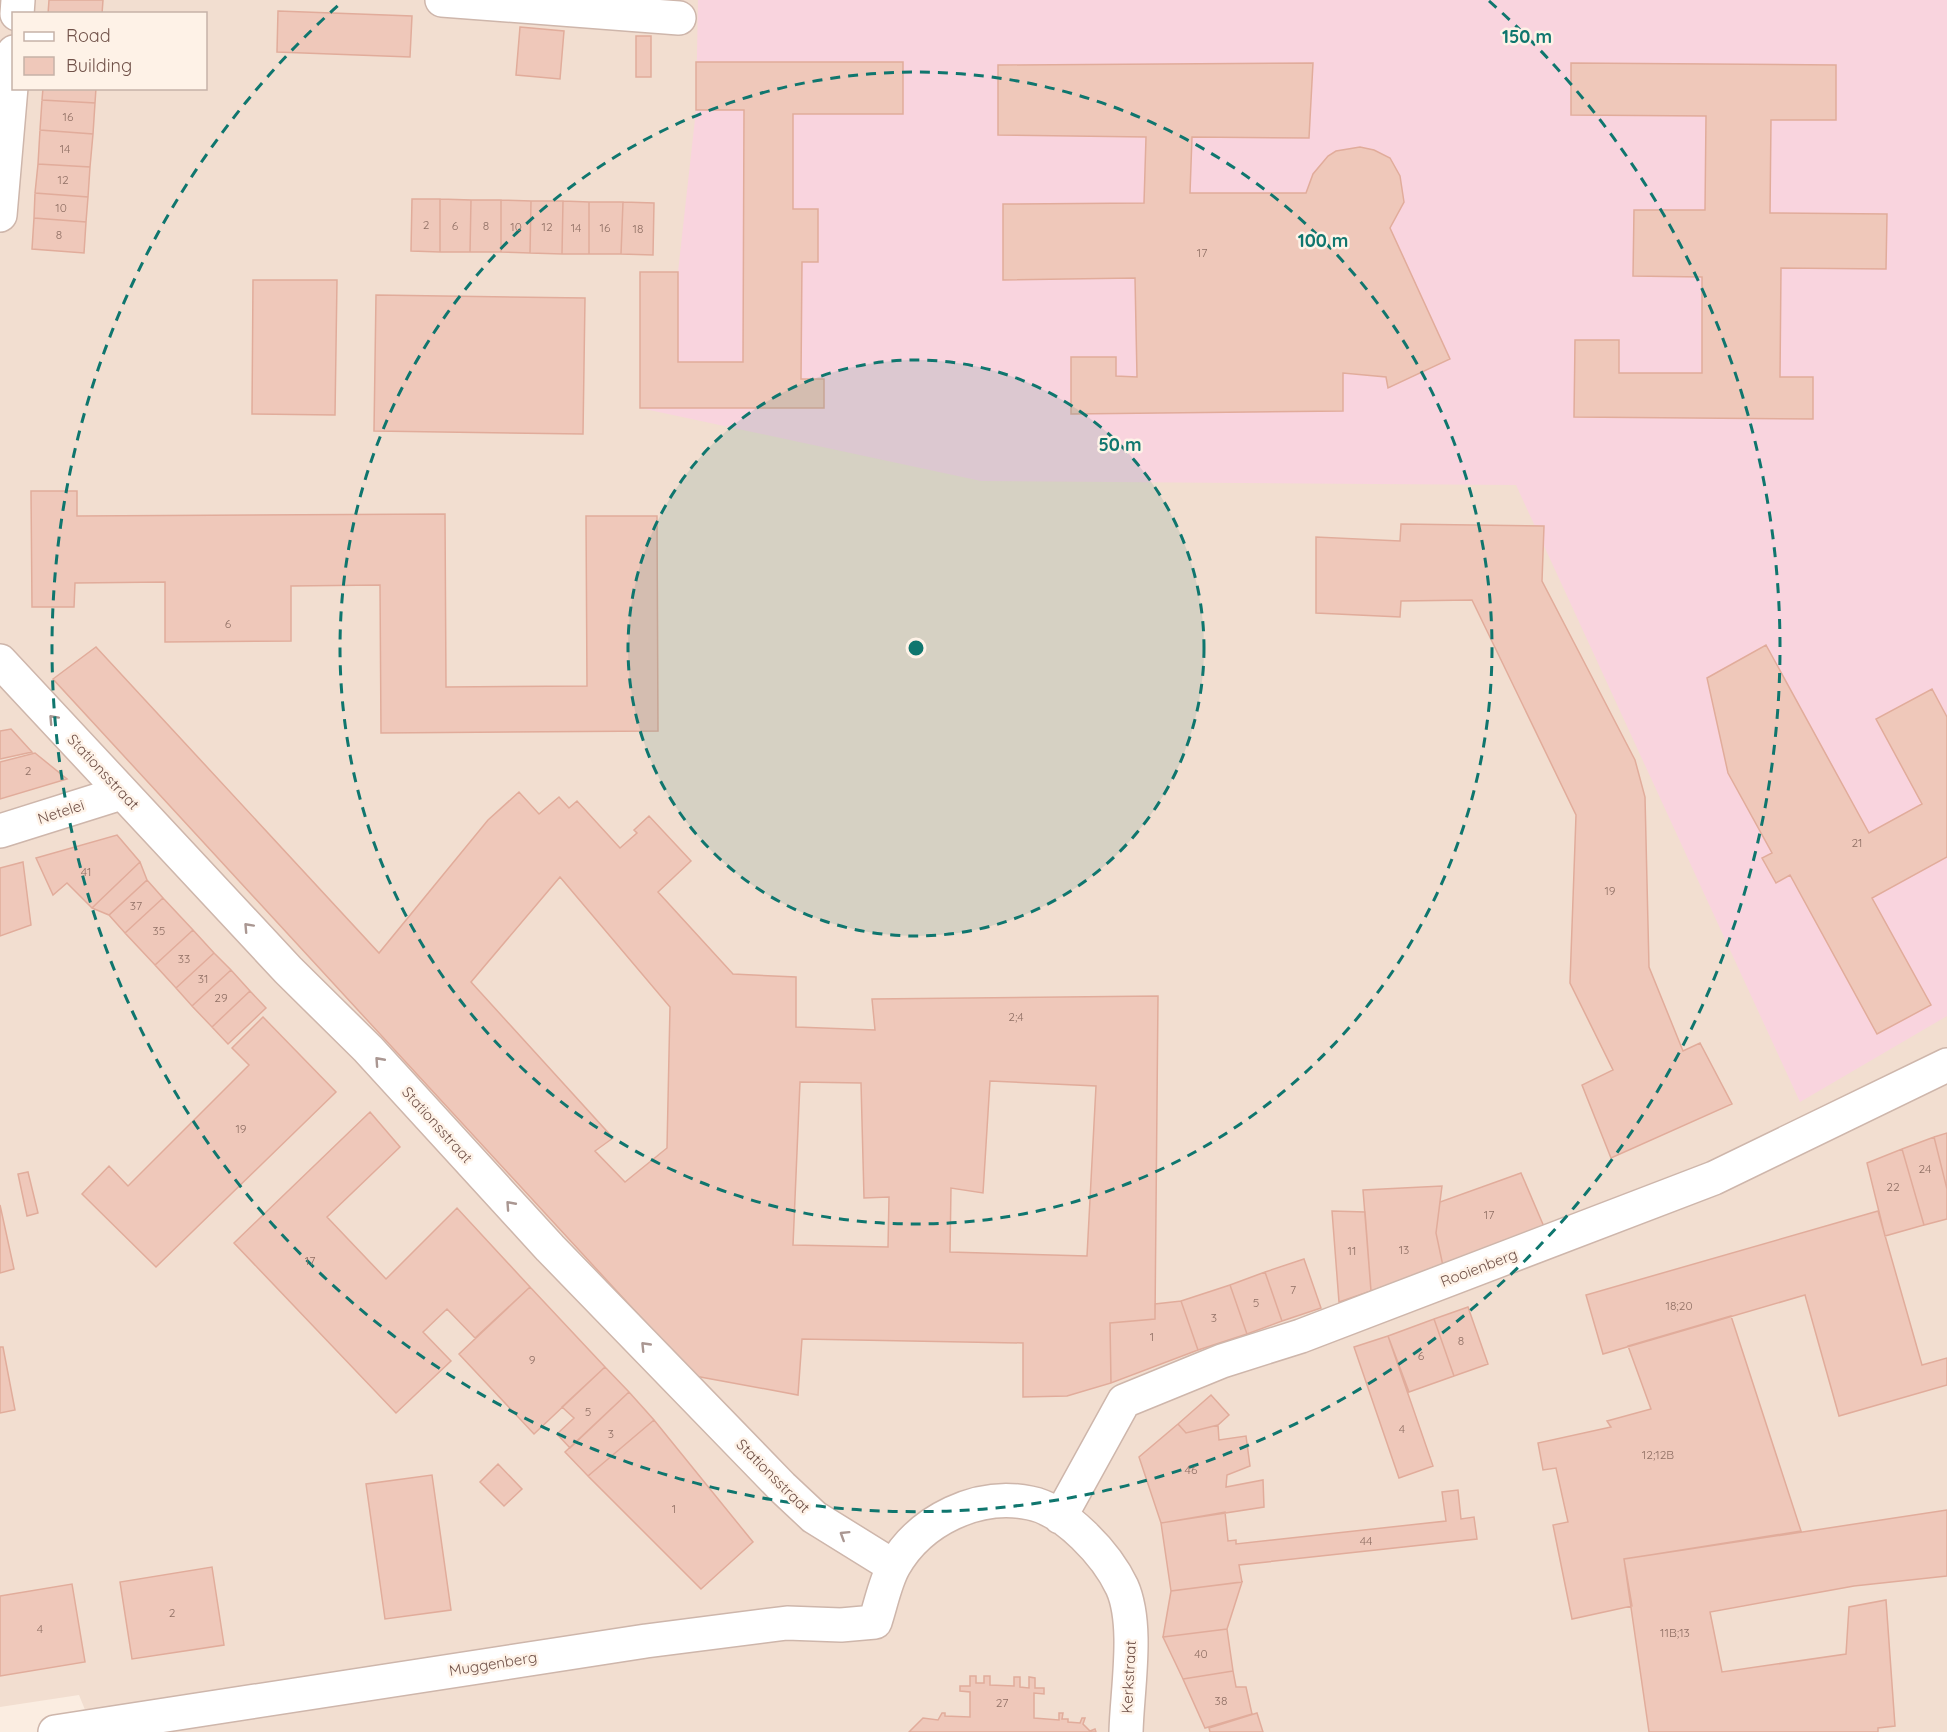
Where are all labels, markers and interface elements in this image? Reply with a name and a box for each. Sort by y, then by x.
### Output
legend [12,12,207,90]
text: Road [66,24,111,47]
text: 150 m [1502,25,1552,48]
text: Building [66,54,132,77]
house number: 16 [63,109,74,124]
house number: 14 [60,141,70,156]
house number: 12 [57,172,69,187]
house number: 10 [55,200,67,215]
house number: 2 [423,217,430,232]
house number: 6 [452,218,459,233]
house number: 8 [483,218,489,233]
house number: 10 [510,219,522,234]
house number: 12 [541,219,553,234]
house number: 14 [571,220,581,235]
house number: 16 [600,220,611,235]
house number: 18 [633,221,643,236]
house number: 8 [56,227,62,242]
text: 100 m [1298,229,1348,252]
house number: 17 [1197,245,1207,260]
text: 50 m [1098,433,1142,456]
house number: 6 [225,616,232,631]
centre of rings [906,638,926,658]
one-way arrow [50,715,61,726]
street label: Stationsstraat [63,730,143,814]
house number: 2 [25,763,32,778]
street label: Netelei [35,795,87,828]
house number: 21 [1851,835,1863,850]
house number: 41 [81,864,91,879]
house number: 19 [1604,883,1616,898]
house number: 37 [130,898,142,913]
house number: 35 [153,923,165,938]
one-way arrow [244,924,255,934]
house number: 33 [178,951,190,966]
house number: 31 [198,971,208,986]
house number: 29 [214,990,228,1005]
house number: 2;4 [1008,1009,1024,1024]
one-way arrow [375,1057,386,1068]
street label: Stationsstraat [398,1082,477,1167]
house number: 19 [235,1121,247,1136]
house number: 24 [1919,1161,1931,1176]
house number: 22 [1886,1179,1900,1194]
one-way arrow [507,1201,518,1212]
house number: 17 [1484,1207,1494,1222]
house number: 13 [1399,1242,1409,1257]
house number: 11 [1348,1243,1356,1258]
street label: Rooienberg [1438,1244,1520,1291]
house number: 17 [305,1253,315,1268]
house number: 7 [1290,1282,1296,1297]
house number: 5 [1253,1295,1259,1310]
house number: 18;20 [1665,1298,1693,1313]
house number: 3 [1211,1310,1217,1325]
house number: 1 [1150,1329,1154,1344]
house number: 8 [1458,1333,1464,1348]
one-way arrow [641,1343,652,1353]
house number: 6 [1418,1348,1425,1363]
house number: 9 [529,1352,536,1367]
house number: 5 [585,1404,591,1419]
house number: 4 [1399,1421,1405,1436]
house number: 3 [608,1426,614,1441]
street label: Stationsstraat [732,1435,814,1517]
house number: 12;12B [1642,1447,1674,1462]
house number: 46 [1185,1462,1198,1477]
house number: 1 [672,1501,676,1516]
one-way arrow [839,1532,850,1543]
house number: 44 [1360,1533,1372,1548]
house number: 2 [169,1605,176,1620]
house number: 4 [37,1621,43,1636]
house number: 11B;13 [1660,1625,1690,1640]
street label: Kerkstraat [1117,1640,1140,1714]
house number: 40 [1194,1646,1208,1661]
street label: Muggenberg [448,1647,538,1680]
house number: 38 [1215,1693,1227,1708]
house number: 27 [996,1695,1008,1710]

